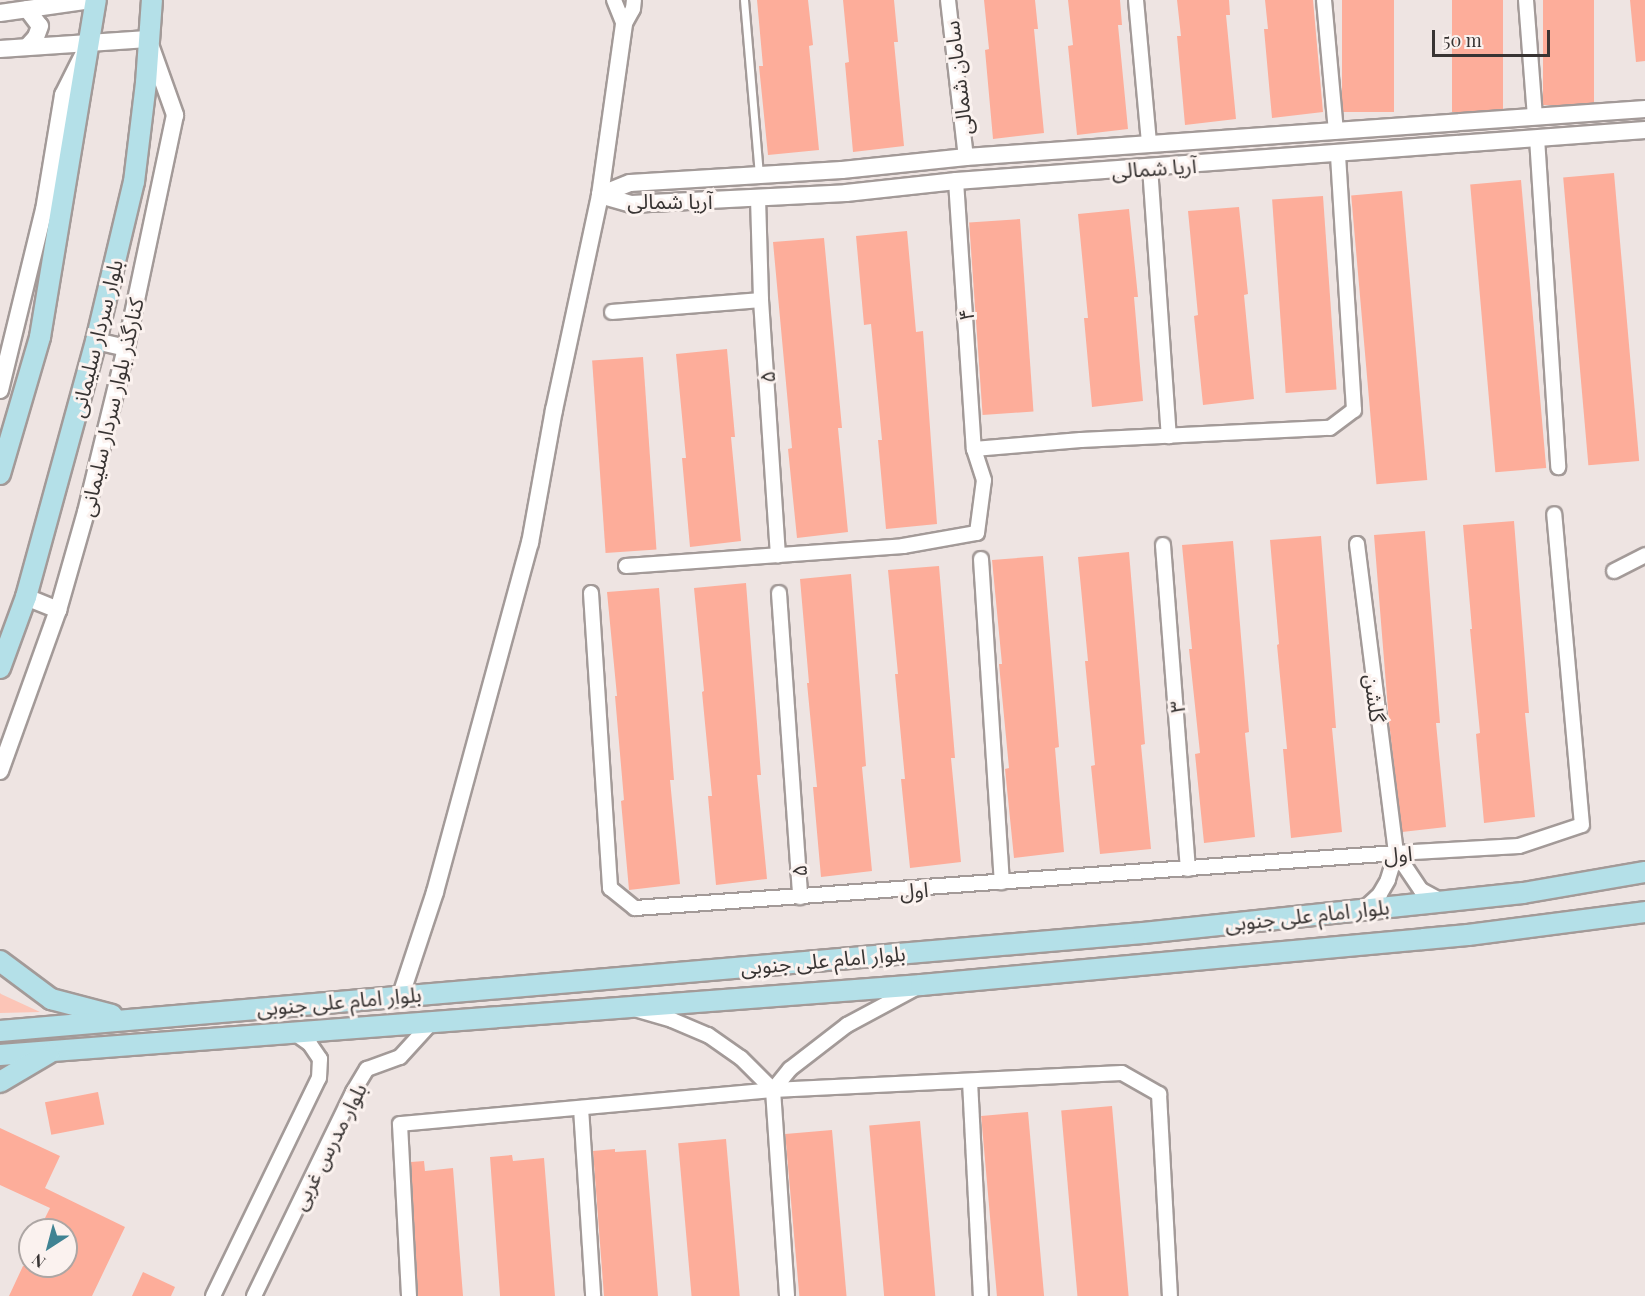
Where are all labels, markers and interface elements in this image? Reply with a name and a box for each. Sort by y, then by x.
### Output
scale bar [1435,18,1554,56]
street label: سامان شمالی [937,19,977,137]
text: 50 m [1443,28,1482,52]
street label: آریا شمالی [1111,151,1197,183]
street label: آریا شمالی [627,187,713,213]
street label: بلوار سردار سلیمانی [63,256,127,420]
street label: کنارگذر بلوار سردار سلیمانی [73,295,147,519]
street label: ۴ [952,308,978,322]
street label: ۵ [753,370,779,384]
street label: گلشن [1361,673,1391,723]
street label: ۳ [1163,700,1189,714]
street label: اول [1383,839,1413,867]
street label: ۵ [785,864,811,878]
street label: اول [899,875,929,903]
street label: بلوار امام علی جنوبی [1223,893,1391,935]
street label: بلوار امام علی جنوبی [739,939,907,979]
street label: بلوار امام علی جنوبی [255,980,423,1020]
street label: بلوار مدرس غربی [285,1078,371,1214]
north arrow [18,1218,78,1278]
text: N [27,1249,49,1273]

